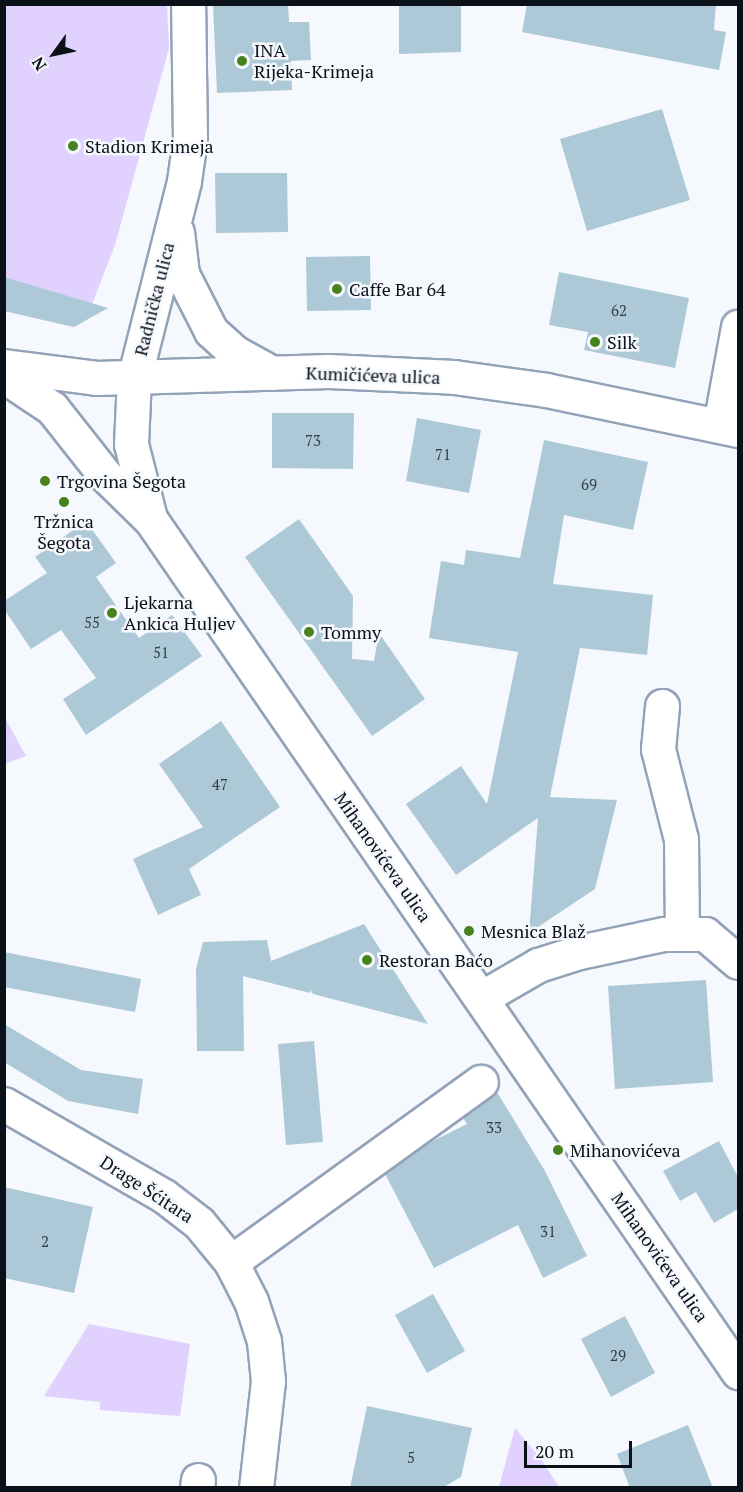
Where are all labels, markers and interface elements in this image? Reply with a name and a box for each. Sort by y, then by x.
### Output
north arrow [24,24,84,84]
place label: INA Rijeka-Krimeja [254,40,374,82]
text: N [26,53,51,75]
marker: INA Rijeka-Krimeja [235,54,249,68]
place label: Stadion Krimeja [85,135,214,157]
marker: Stadion Krimeja [66,139,80,153]
street label: Radnička ulica [129,240,179,358]
place label: Caffe Bar 64 [349,278,446,300]
marker: Caffe Bar 64 [330,282,344,296]
house number: 62 [611,302,627,320]
place label: Silk [607,331,637,353]
marker: Silk [588,335,602,349]
street label: Kumičićeva ulica [305,362,441,388]
house number: 73 [305,432,321,450]
house number: 71 [435,446,451,464]
place label: Trgovina Šegota [57,470,186,492]
marker: Trgovina Šegota [38,474,52,488]
house number: 69 [581,476,597,494]
marker: Tržnica Šegota [57,495,71,509]
place label: Tržnica Šegota [34,511,94,554]
place label: Ljekarna Ankica Huljev [124,592,235,634]
marker: Ljekarna Ankica Huljev [105,606,119,620]
house number: 55 [84,614,100,632]
place label: Tommy [321,621,381,643]
marker: Tommy [302,625,316,639]
house number: 51 [153,644,169,662]
house number: 47 [212,776,228,794]
street label: Mihanovićeva ulica [330,788,436,926]
place label: Mesnica Blaž [481,920,586,942]
marker: Mesnica Blaž [462,924,476,938]
place label: Restoran Baćo [379,949,493,971]
marker: Restoran Baćo [360,953,374,967]
house number: 33 [486,1119,502,1137]
place label: Mihanovićeva [570,1139,681,1161]
marker: Mihanovićeva [551,1143,565,1157]
street label: Drage Šćitara [96,1151,198,1227]
street label: Mihanovićeva ulica [607,1188,713,1326]
house number: 31 [540,1223,556,1241]
house number: 2 [41,1233,49,1251]
house number: 29 [610,1347,626,1365]
scale bar [527,1429,635,1467]
text: 20 m [535,1439,574,1463]
house number: 5 [407,1449,415,1467]

